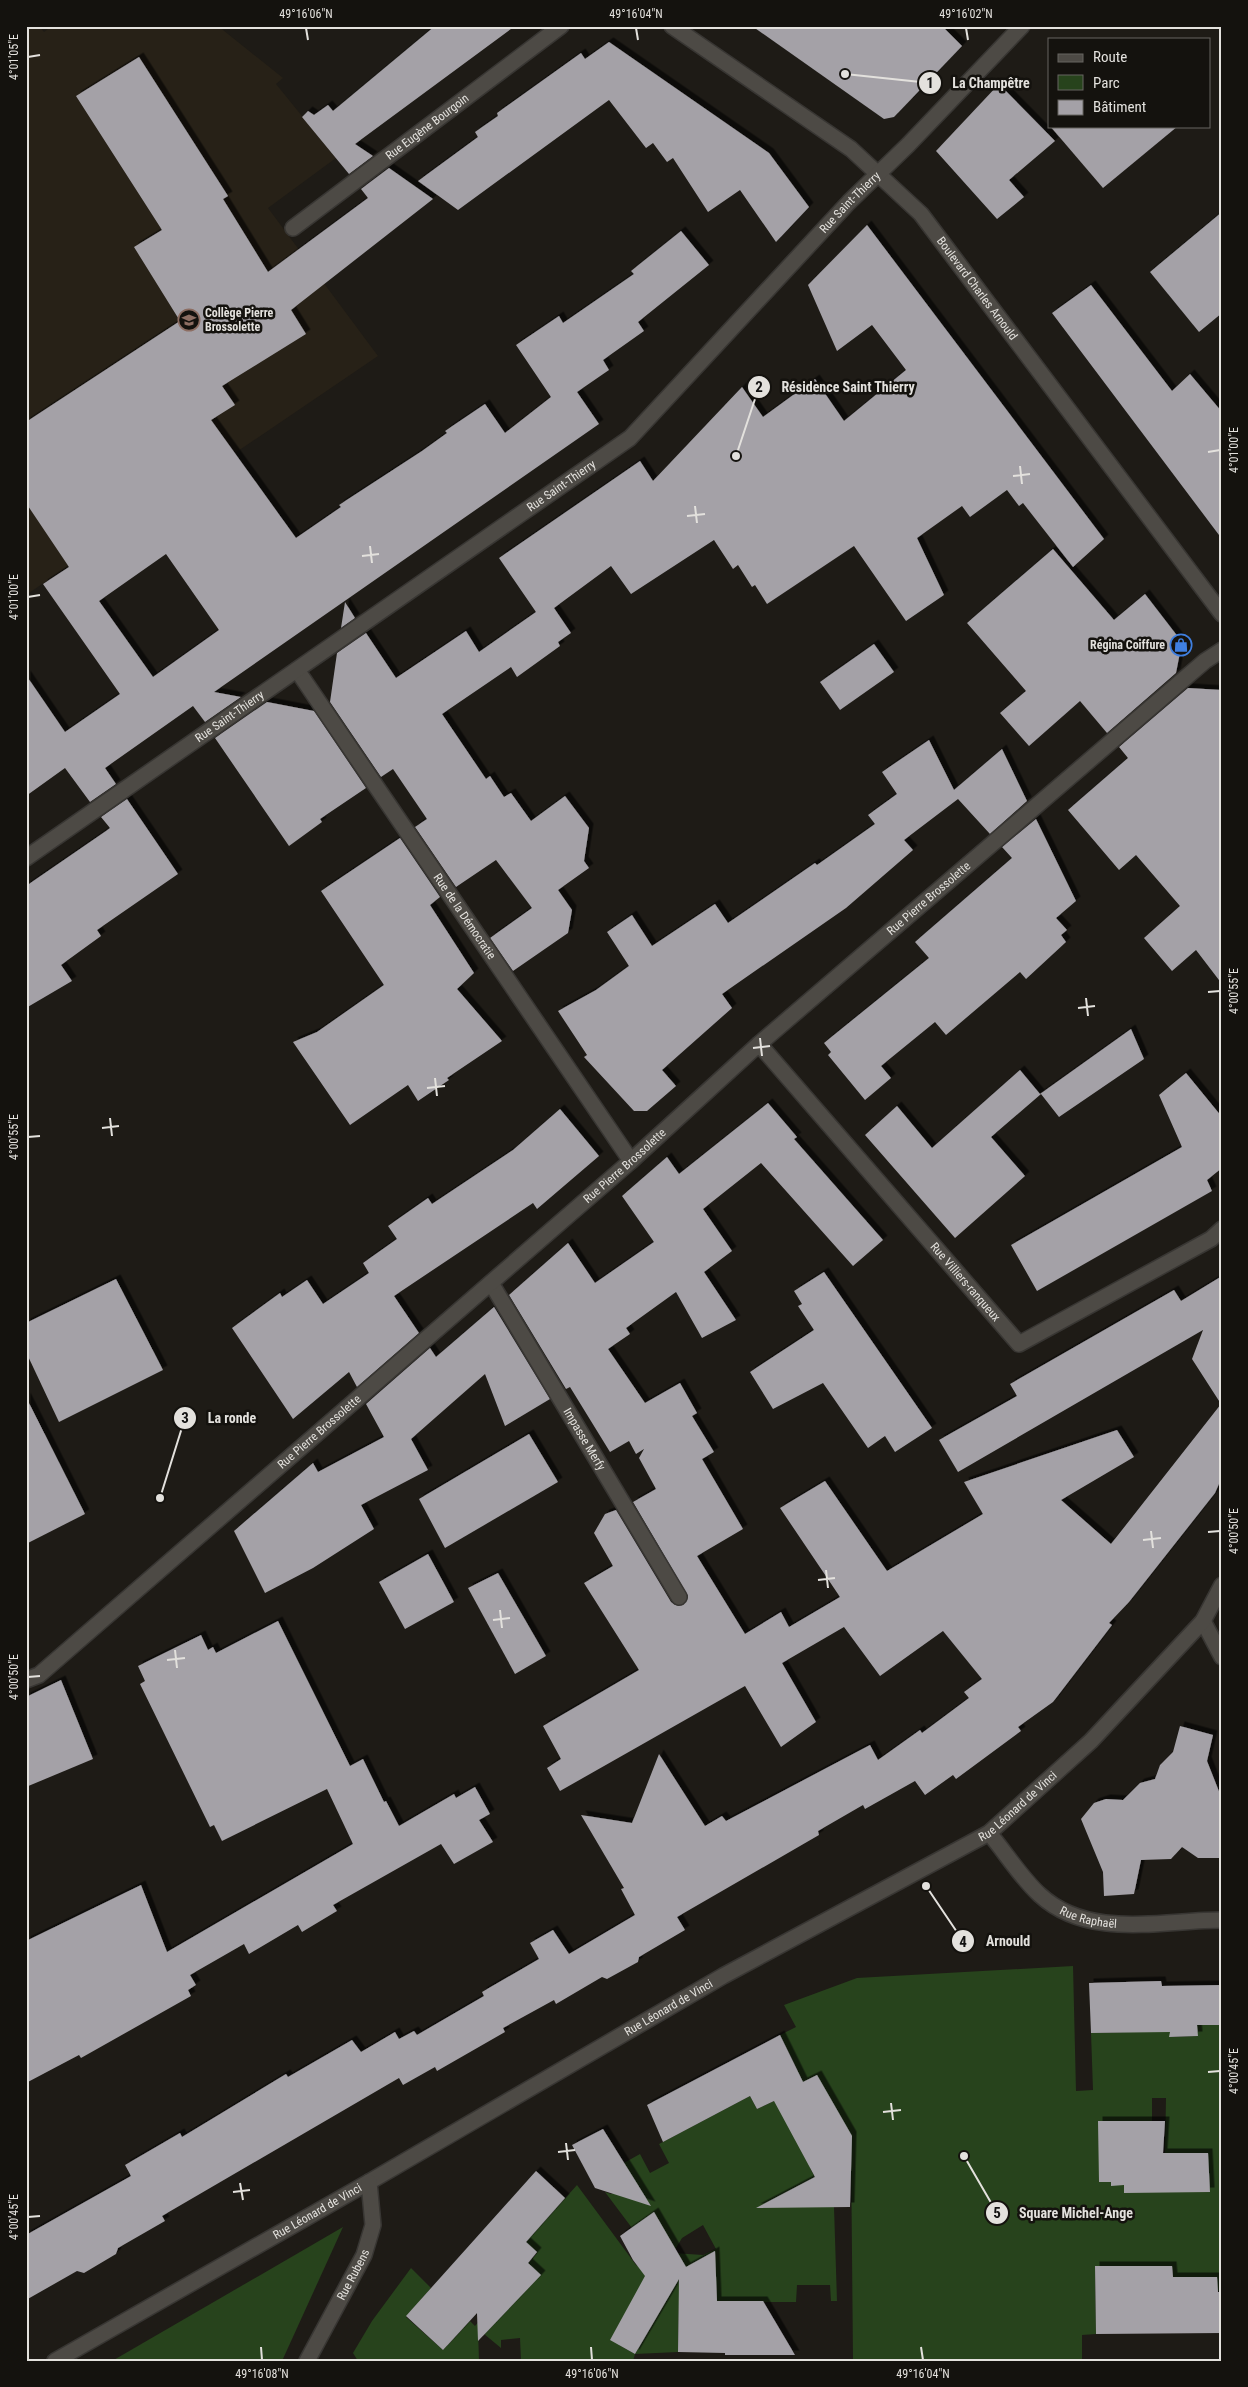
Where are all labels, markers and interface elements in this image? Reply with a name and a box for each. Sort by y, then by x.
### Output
text: 49°16'06"N [279,7,333,21]
text: 49°16'04"N [609,7,663,21]
text: 49°16'02"N [939,7,993,21]
text: 4°01'05"E [7,34,21,80]
legend [1048,38,1210,128]
text: Route [1093,48,1127,66]
callout: La Champêtre [917,69,1040,98]
text: 1 [926,74,934,92]
text: Parc [1093,74,1120,92]
text: La Champêtre [952,75,1030,91]
street label: Rue Eugène Bourgoin [383,91,472,163]
text: Bâtiment [1093,98,1146,116]
street label: Rue Saint-Thierry [817,169,883,236]
street label: Boulevard Charles Arnould [934,234,1020,343]
place label: Collège Pierre Brossolette [205,306,274,334]
school or university icon: Collège Pierre Brossolette [177,308,201,332]
callout: Résidence Saint Thierry [747,373,925,402]
text: 2 [755,378,763,396]
text: Résidence Saint Thierry [781,379,915,395]
text: 4°01'00"E [1227,427,1241,473]
street label: Rue Saint-Thierry [524,457,598,515]
text: 4°01'00"E [7,574,21,620]
shop icon: Régina Coiffure [1169,633,1193,657]
place label: Régina Coiffure [1090,638,1165,652]
street label: Rue Saint-Thierry [193,688,267,745]
street label: Rue Pierre Brossolette [884,858,974,938]
street label: Rue de la Démocratie [431,871,499,962]
text: 4°00'55"E [1227,968,1241,1014]
text: 4°00'55"E [7,1114,21,1160]
street label: Rue Pierre Brossolette [581,1125,669,1206]
street label: Rue Villiers-ranqueux [927,1240,1003,1324]
street label: Rue Pierre Brossolette [275,1392,364,1472]
callout: La ronde [172,1403,266,1432]
street label: Impasse Merfy [560,1405,609,1473]
text: 3 [181,1409,189,1427]
text: La ronde [208,1410,256,1426]
text: 4°00'50"E [1227,1508,1241,1554]
text: 4°00'50"E [7,1654,21,1700]
street label: Rue Léonard de Vinci [976,1768,1060,1844]
street label: Rue Raphaël [1058,1903,1117,1931]
callout: Arnould [951,1927,1040,1956]
text: 4 [959,1933,967,1951]
text: Arnould [986,1933,1030,1949]
street label: Rue Léonard de Vinci [622,1977,715,2039]
text: 4°00'45"E [1227,2048,1241,2094]
street label: Rue Léonard de Vinci [271,2181,364,2242]
text: 4°00'45"E [7,2194,21,2240]
callout: Square Michel-Ange [984,2198,1143,2227]
text: 5 [993,2204,1001,2222]
text: Square Michel-Ange [1019,2205,1133,2221]
street label: Rue Rubens [334,2248,372,2302]
text: 49°16'08"N [235,2367,289,2381]
text: 49°16'06"N [565,2367,619,2381]
text: 49°16'04"N [896,2367,950,2381]

